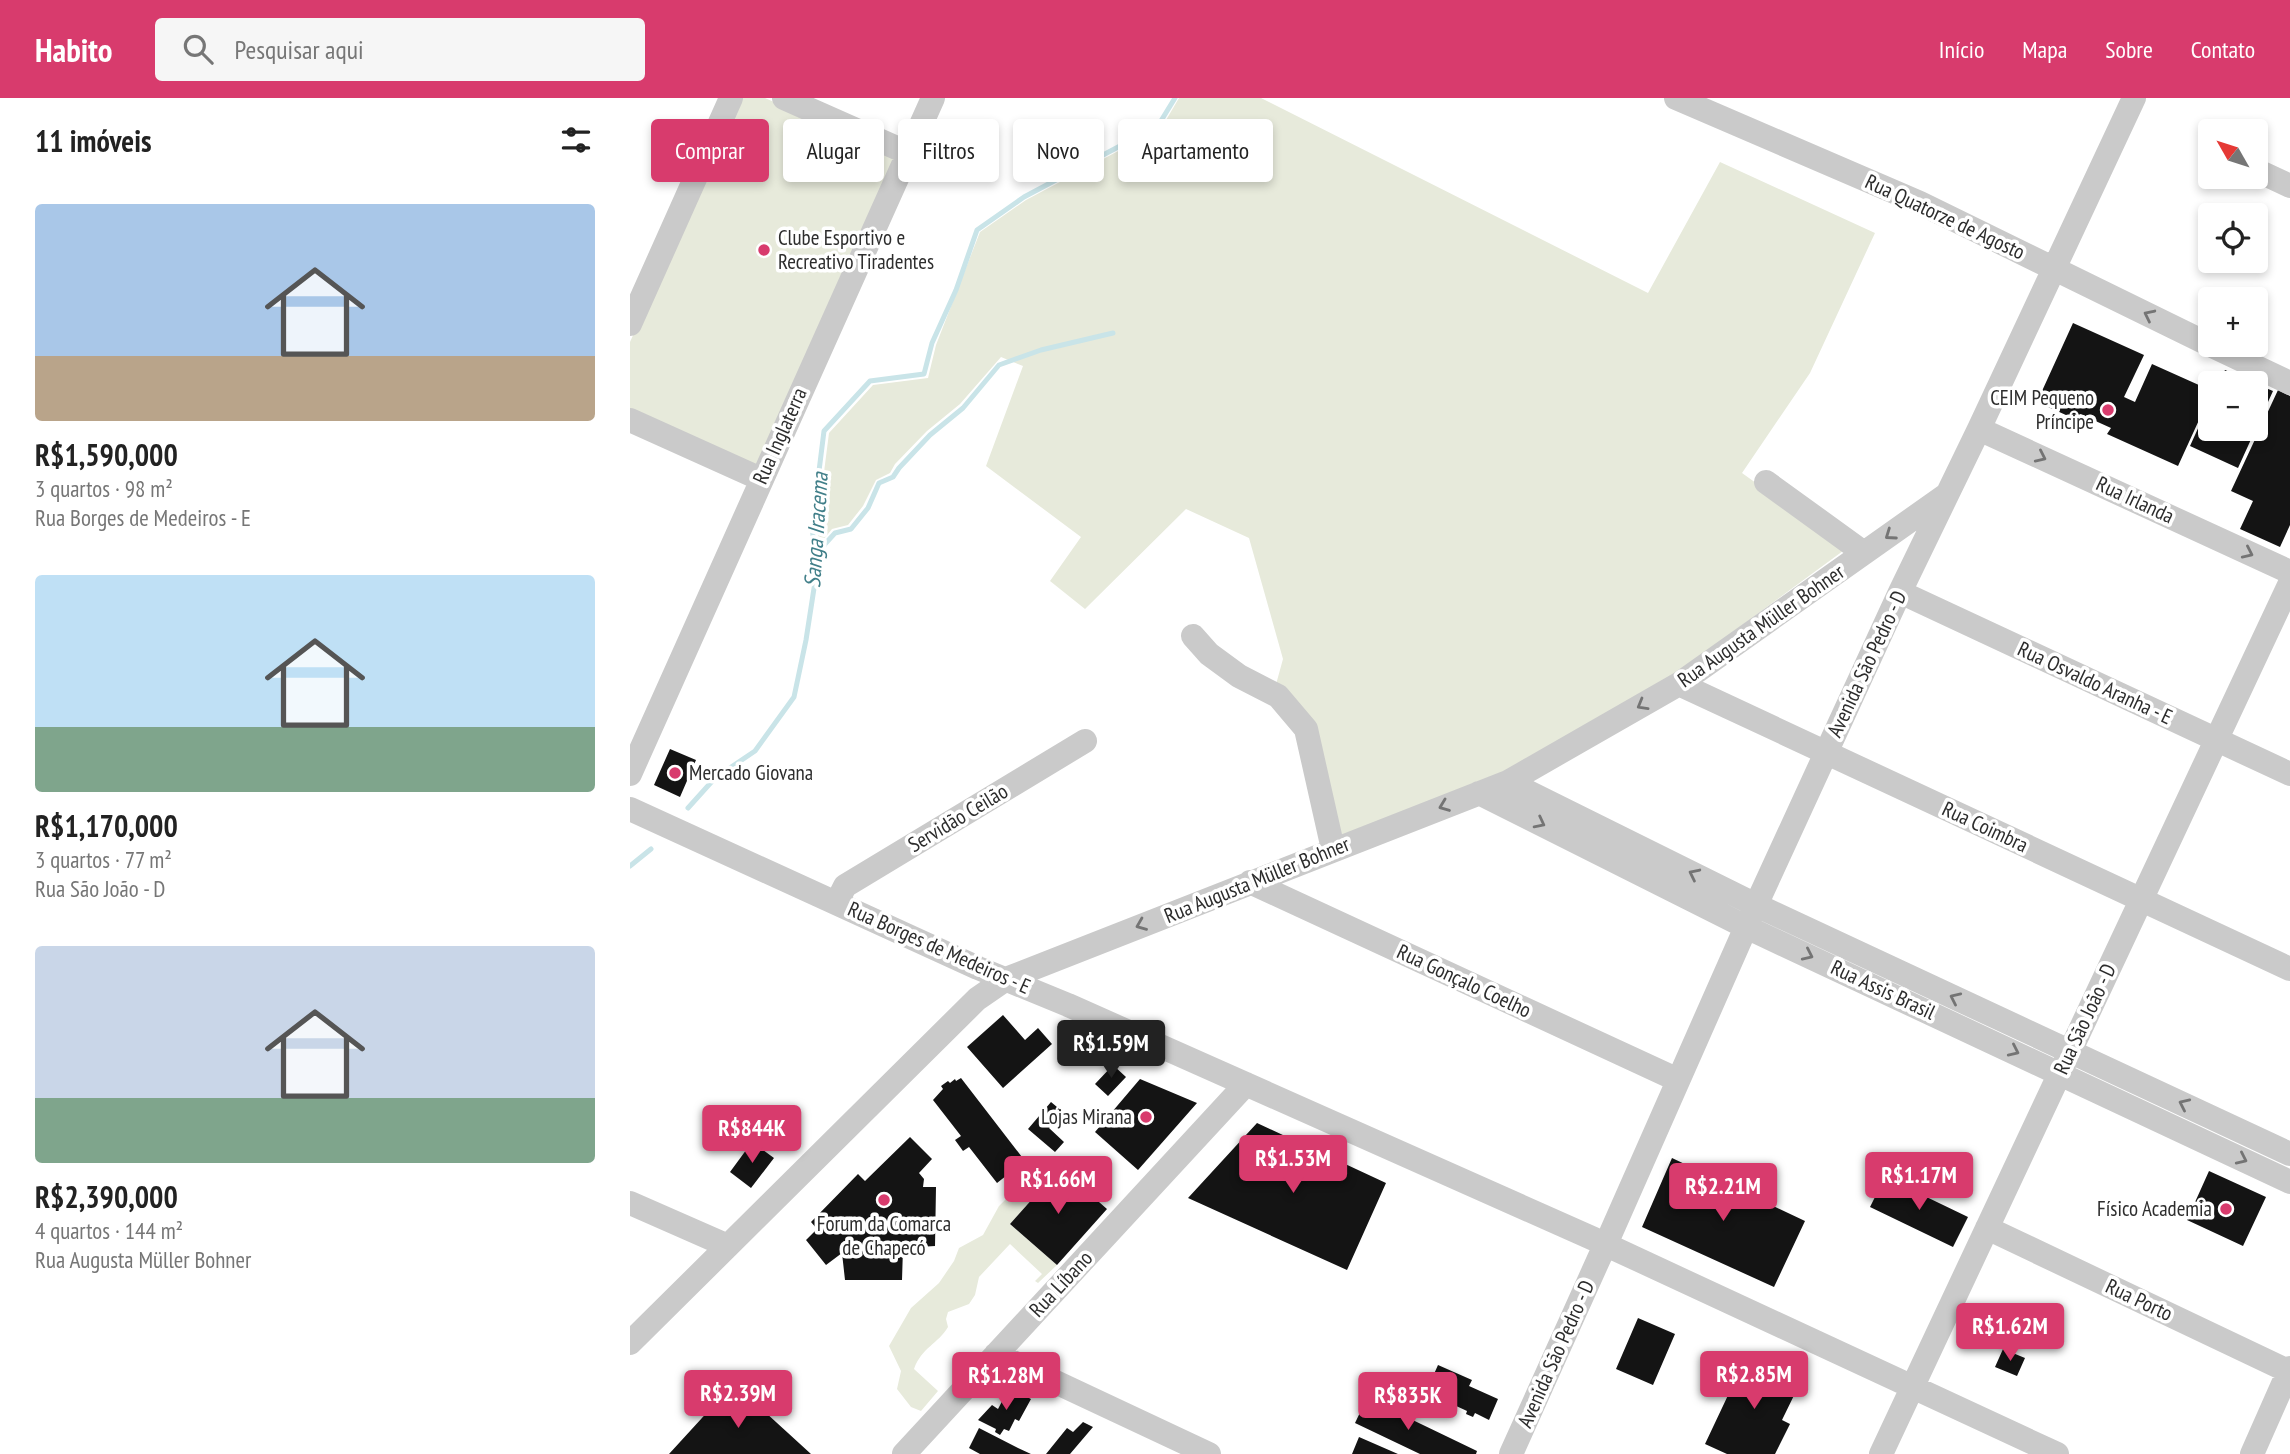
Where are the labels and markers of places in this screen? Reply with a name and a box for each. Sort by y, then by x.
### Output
place label: Clube Esportivo e Recreativo Tiradentes [778,224,934,275]
marker: Clube Esportivo e Recreativo Tiradentes [756,242,772,258]
place label: CEIM Pequeno Príncipe [1990,384,2094,435]
marker: CEIM Pequeno Príncipe [2100,402,2116,418]
place label: Mercado Giovana [689,759,813,786]
marker: Mercado Giovana [667,765,683,781]
pin: R$1.59M [1046,1020,1176,1080]
place label: Lojas Mirana [1041,1103,1132,1130]
pin: R$844K [695,1105,809,1165]
marker: Lojas Mirana [1138,1109,1154,1125]
pin: R$1.53M [1228,1136,1358,1195]
pin: R$1.17M [1854,1152,1984,1212]
pin: R$1.66M [993,1156,1123,1216]
pin: R$2.21M [1658,1164,1788,1223]
marker: Forum da Comarca de Chapecó [876,1192,892,1208]
place label: Físico Academia [2097,1195,2212,1222]
marker: Físico Academia [2218,1201,2234,1217]
place label: Forum da Comarca de Chapecó [817,1210,951,1261]
pin: R$1.62M [1945,1304,2075,1363]
pin: R$1.28M [941,1352,1071,1412]
pin: R$2.85M [1689,1352,1819,1411]
pin: R$2.39M [673,1370,803,1430]
pin: R$835K [1351,1372,1465,1432]

